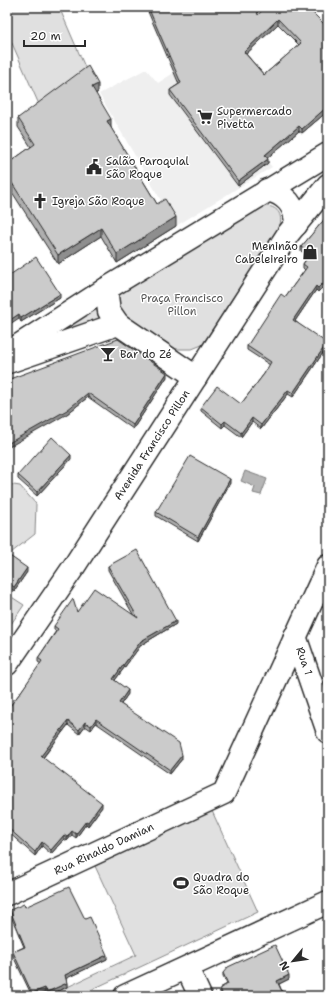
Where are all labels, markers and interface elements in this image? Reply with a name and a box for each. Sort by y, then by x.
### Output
scale bar [24,22,85,48]
text: 20 m [30,28,61,44]
place label: Supermercado Pivetta [217,104,292,132]
supermarket icon: Supermercado Pivetta [196,108,214,126]
place label: Salão Paroquial São Roque [106,154,189,182]
public building icon: Salão Paroquial São Roque [85,158,103,176]
church icon: Igreja São Roque [31,192,49,210]
place label: Igreja São Roque [52,194,144,209]
place label: Meninão Cabeleireiro [235,239,298,267]
shop icon: Meninão Cabeleireiro [301,243,319,261]
park label: Praça Francisco Pillon [141,291,224,319]
bar icon: Bar do Zé [99,345,117,363]
place label: Bar do Zé [120,347,172,362]
street label: Avenida Francisco Pillon [111,387,193,503]
street label: Rua 1 [292,645,316,677]
street label: Rua Rinaldo Damian [52,819,157,879]
place label: Quadra do São Roque [193,870,250,898]
sports icon: Quadra do São Roque [172,874,190,892]
north arrow [273,941,313,981]
text: N [276,958,293,973]

